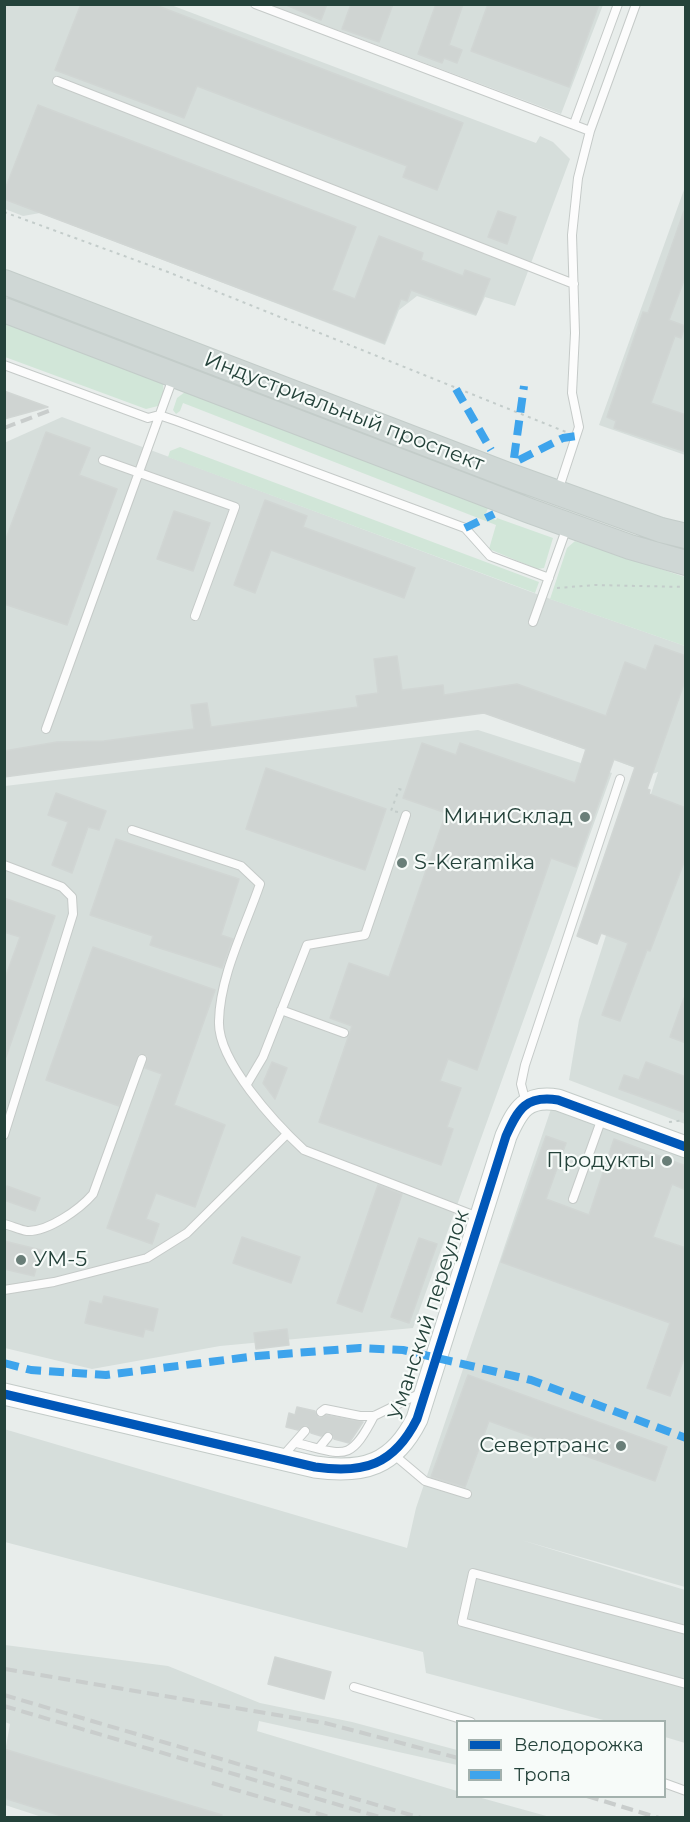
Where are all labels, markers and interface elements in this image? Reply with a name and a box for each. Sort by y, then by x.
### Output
street label: Индустриальный проспект [201,347,487,477]
place label: МиниСклад [443,804,573,830]
marker: МиниСклад [578,810,592,824]
place label: S-Keramika [414,850,535,876]
marker: S-Keramika [395,856,409,870]
place label: Продукты [546,1148,655,1174]
marker: Продукты [660,1154,674,1168]
street label: Уманский переулок [383,1207,475,1423]
place label: УМ-5 [33,1247,87,1273]
marker: УМ-5 [14,1253,28,1267]
place label: Севертранс [479,1433,609,1459]
marker: Севертранс [614,1439,628,1453]
legend [456,1720,666,1798]
text: Велодорожка [514,1734,643,1756]
text: Тропа [514,1764,571,1786]

